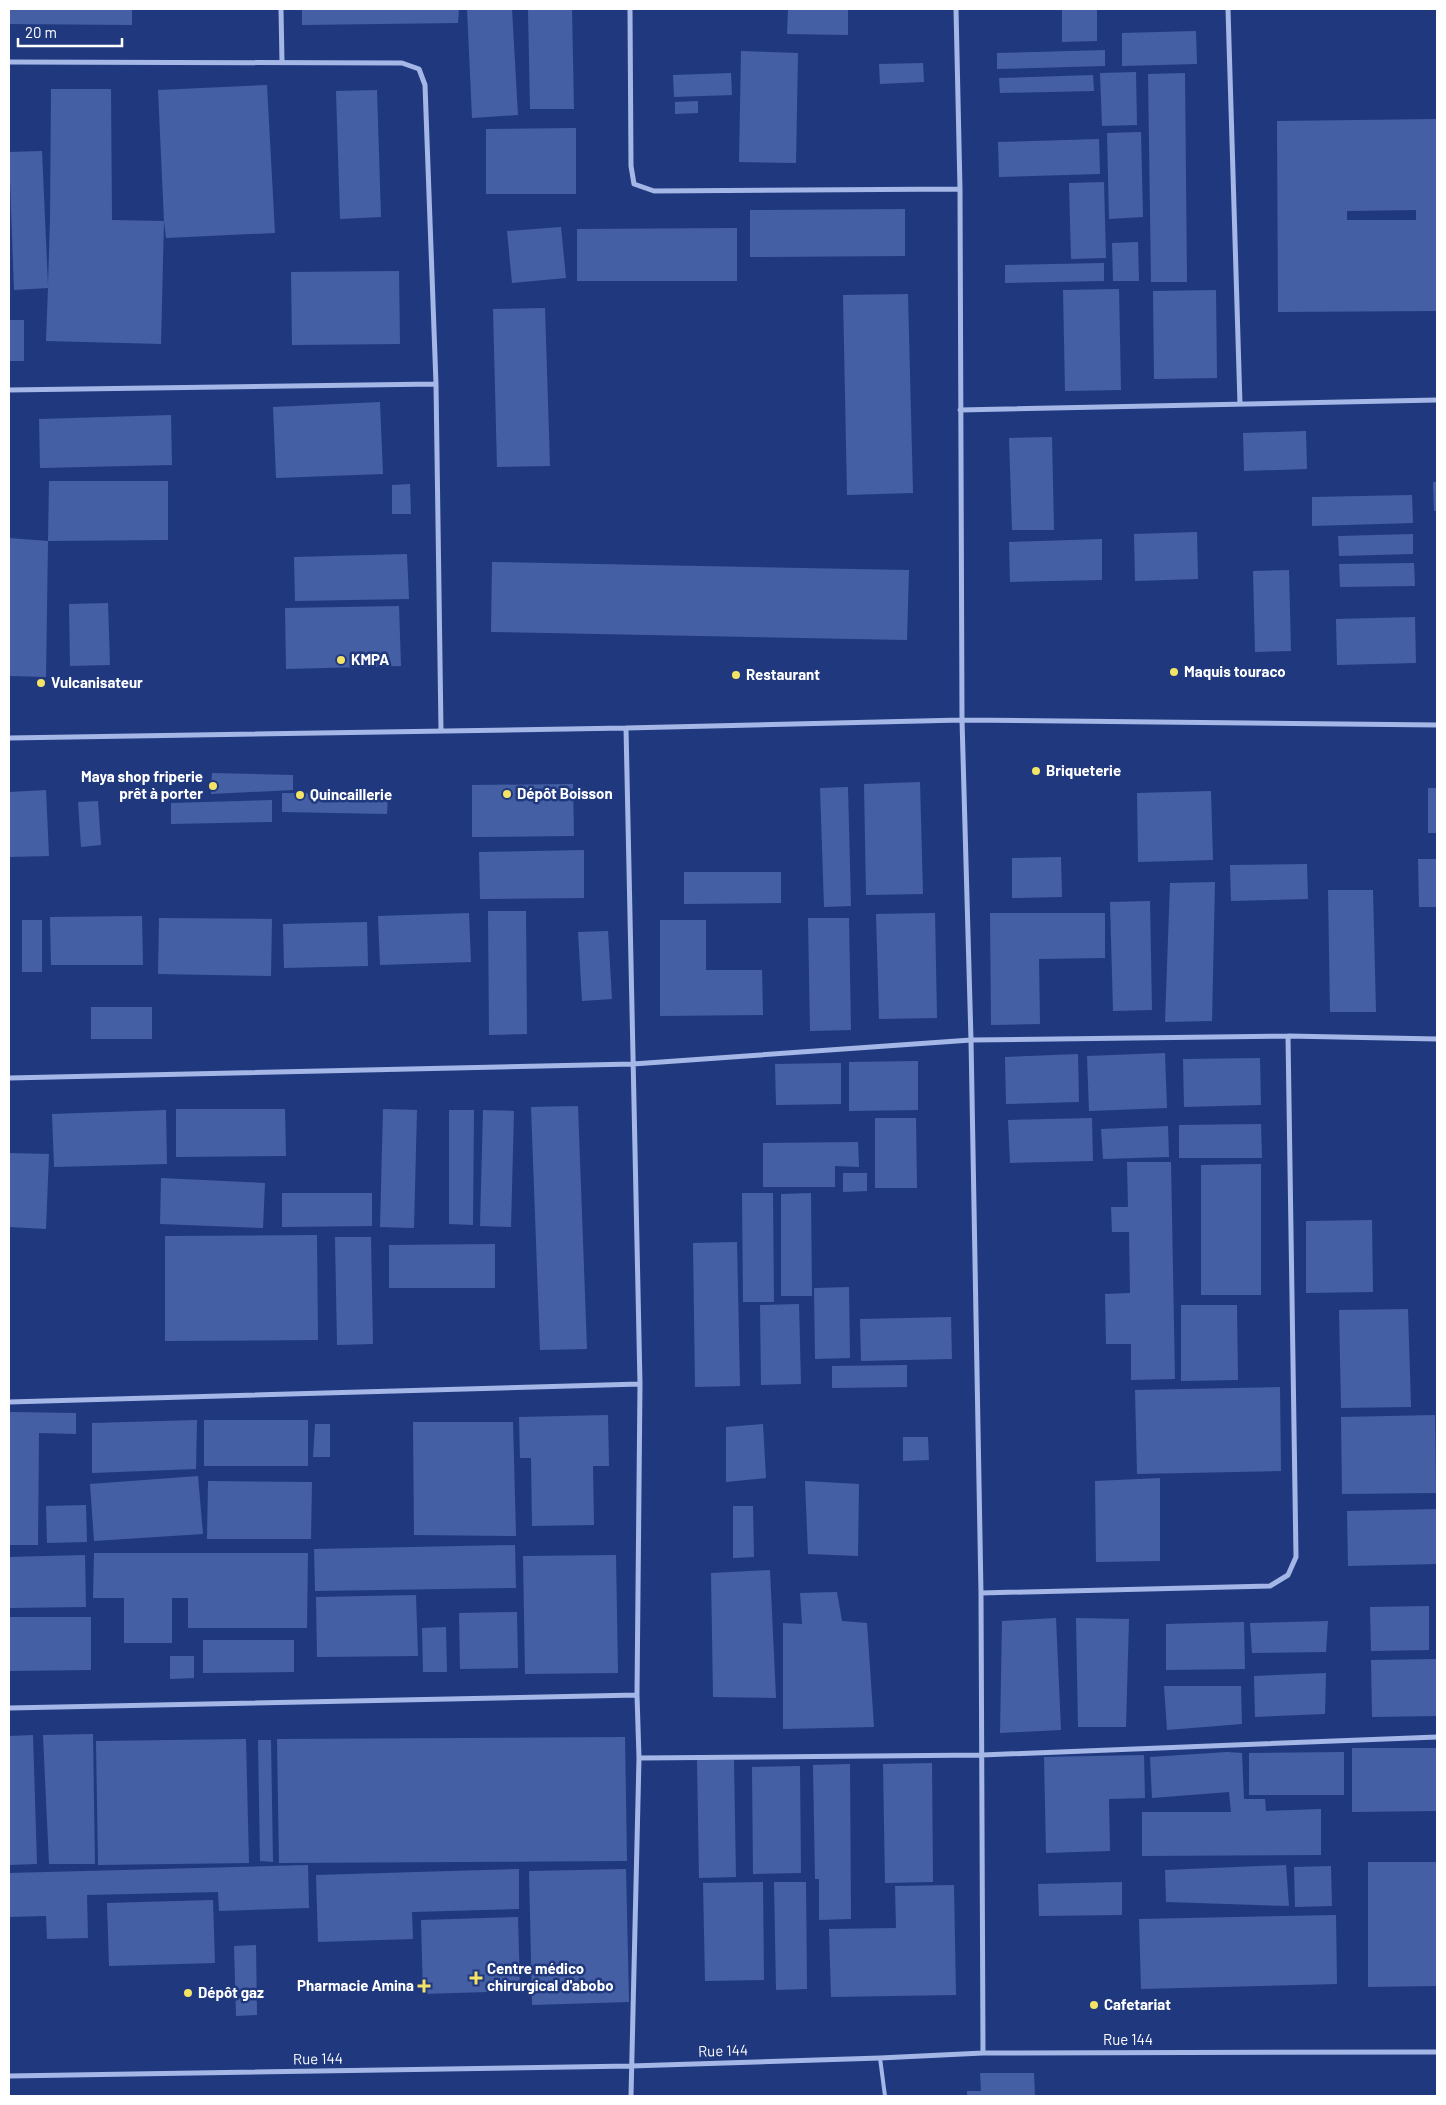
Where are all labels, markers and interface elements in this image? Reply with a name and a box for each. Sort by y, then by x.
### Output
scale bar [18,15,121,47]
text: 20 m [25,23,57,41]
place label: KMPA [351,650,389,668]
marker: KMPA [335,654,347,666]
place label: Maquis touraco [1184,662,1286,680]
place label: Restaurant [746,665,820,683]
marker: Maquis touraco [1168,666,1180,678]
marker: Restaurant [730,669,742,681]
place label: Vulcanisateur [51,673,143,691]
marker: Vulcanisateur [35,677,47,689]
place label: Briqueterie [1046,761,1121,779]
marker: Briqueterie [1030,765,1042,777]
place label: Maya shop friperie prêt à porter [81,767,203,802]
marker: Maya shop friperie prêt à porter [207,780,219,792]
place label: Dépôt Boisson [517,784,613,802]
place label: Quincaillerie [310,785,392,803]
marker: Dépôt Boisson [501,788,513,800]
marker: Quincaillerie [294,789,306,801]
place label: Centre médico chirurgical d'abobo [487,1959,614,1994]
marker: Centre médico chirurgical d'abobo [469,1971,483,1985]
place label: Pharmacie Amina [297,1976,414,1994]
marker: Pharmacie Amina [418,1980,430,1992]
place label: Dépôt gaz [198,1983,264,2001]
marker: Dépôt gaz [182,1987,194,1999]
place label: Cafetariat [1104,1995,1171,2013]
marker: Cafetariat [1088,1999,1100,2011]
street label: Rue 144 [1103,2030,1153,2048]
street label: Rue 144 [698,2040,748,2060]
street label: Rue 144 [293,2049,343,2067]

